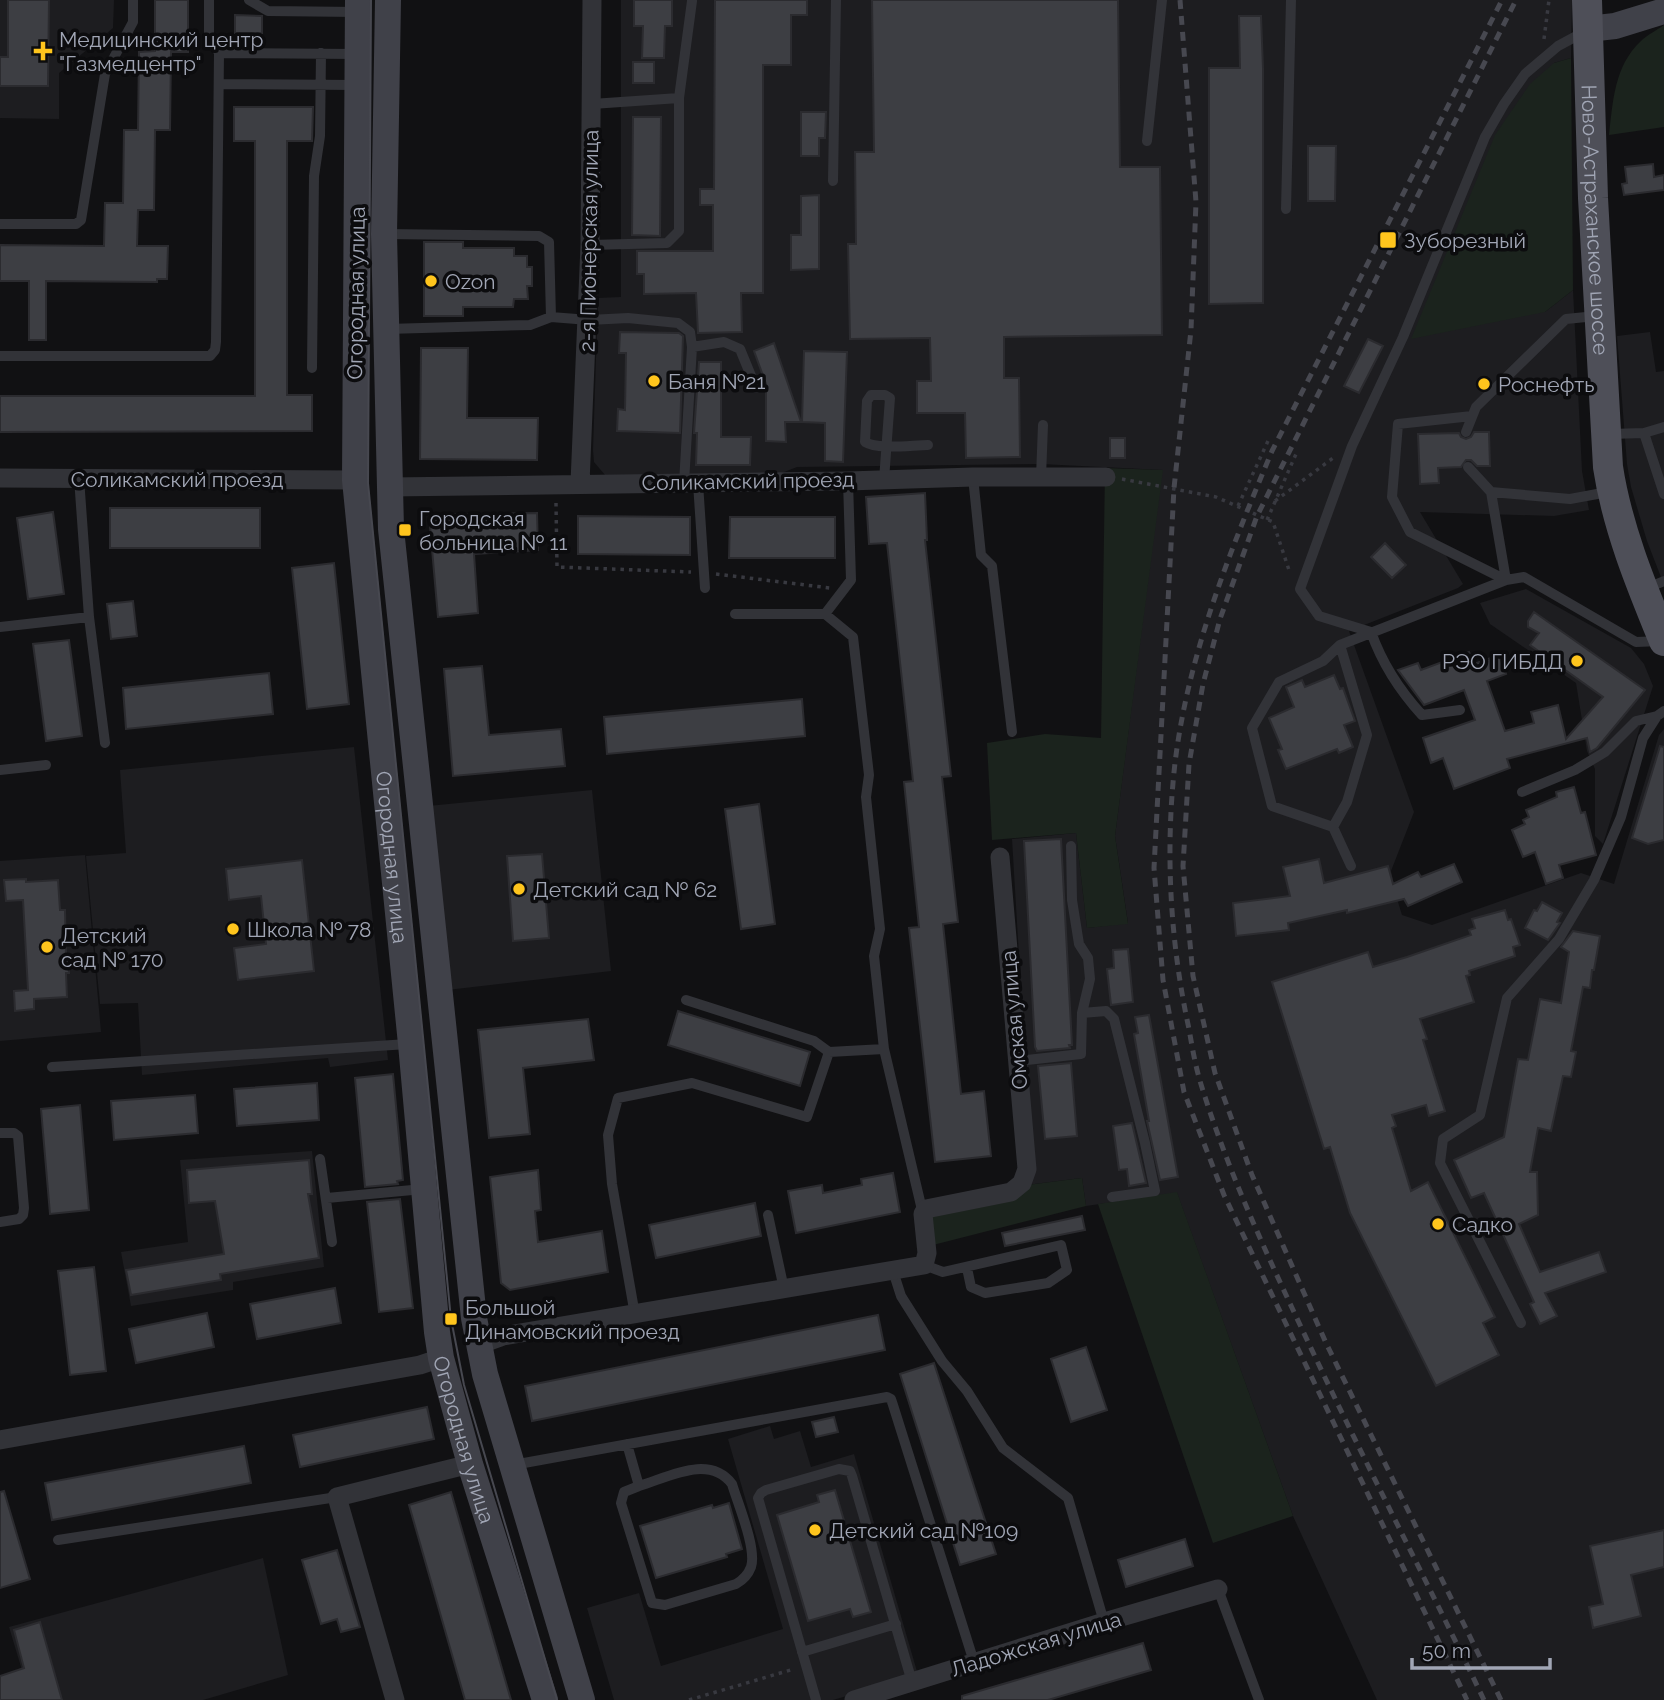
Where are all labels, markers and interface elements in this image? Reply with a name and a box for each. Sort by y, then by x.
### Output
place label: Медицинский центр "Газмедцентр" [59,27,264,76]
marker: Медицинский центр "Газмедцентр" [33,41,53,61]
street label: Ново-Астраханское шоссе [1577,84,1614,356]
street label: 2-я Пионерская улица [575,130,603,352]
street label: Огородная улица [342,206,370,380]
place label: Зуборезный [1404,228,1526,253]
marker: Зуборезный [1378,230,1398,250]
place label: Ozon [445,269,496,294]
marker: Ozon [423,273,439,289]
place label: Баня №21 [668,369,765,394]
place label: Роснефть [1498,372,1595,397]
marker: Баня №21 [646,373,662,389]
marker: Роснефть [1476,376,1492,392]
street label: Соликамский проезд [71,467,283,492]
street label: Соликамский проезд [641,467,855,495]
place label: Городская больница № 11 [419,506,567,555]
marker: Городская больница № 11 [397,522,413,538]
place label: РЭО ГИБДД [1442,649,1563,674]
marker: РЭО ГИБДД [1569,653,1585,669]
street label: Огородная улица [371,770,413,945]
place label: Детский сад № 62 [533,877,717,902]
marker: Детский сад № 62 [511,881,527,897]
place label: Школа № 78 [247,917,372,942]
marker: Школа № 78 [225,921,241,937]
place label: Детский сад № 170 [61,923,164,972]
marker: Детский сад № 170 [39,939,55,955]
street label: Омская улица [995,950,1033,1090]
place label: Садко [1452,1212,1513,1237]
marker: Садко [1430,1216,1446,1232]
place label: Большой Динамовский проезд [465,1295,680,1344]
marker: Большой Динамовский проезд [443,1311,459,1327]
street label: Огородная улица [428,1353,501,1526]
place label: Детский сад №109 [829,1518,1018,1543]
marker: Детский сад №109 [807,1522,823,1538]
street label: Ладожская улица [948,1606,1124,1682]
scale bar [1412,1626,1550,1670]
text: 50 m [1422,1638,1471,1663]

